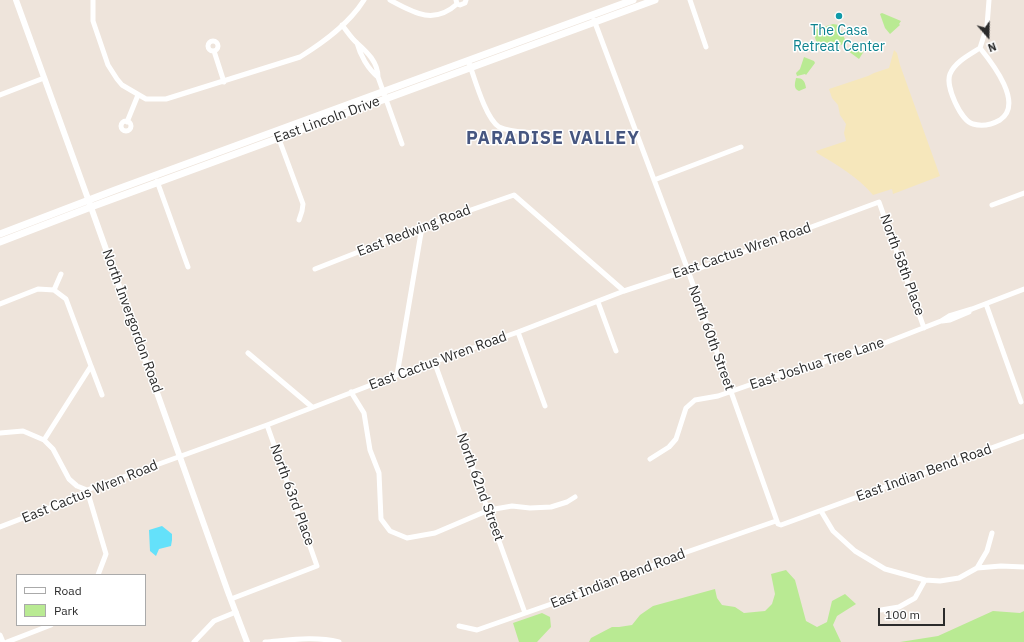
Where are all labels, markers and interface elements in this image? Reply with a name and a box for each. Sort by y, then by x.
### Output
marker: The Casa Retreat Center [834,11,844,21]
north arrow [968,16,1008,56]
place label: The Casa Retreat Center [793,23,885,56]
text: N [986,39,998,55]
street label: East Lincoln Drive [272,93,382,147]
district label: PARADISE VALLEY [466,128,640,150]
street label: East Redwing Road [355,202,473,260]
street label: North 58th Place [876,212,928,318]
street label: East Cactus Wren Road [671,219,813,283]
street label: North Invergordon Road [98,247,166,395]
street label: North 60th Street [684,283,738,393]
street label: East Cactus Wren Road [367,328,509,394]
street label: East Joshua Tree Lane [748,334,886,394]
street label: North 62nd Street [453,431,507,543]
street label: East Indian Bend Road [854,441,994,505]
street label: North 63rd Place [266,442,318,548]
street label: East Cactus Wren Road [19,457,161,527]
street label: East Indian Bend Road [548,546,688,612]
legend [16,574,146,626]
text: Road [54,583,82,598]
scale bar [880,600,947,626]
text: Park [54,603,78,618]
text: 100 m [885,607,920,622]

